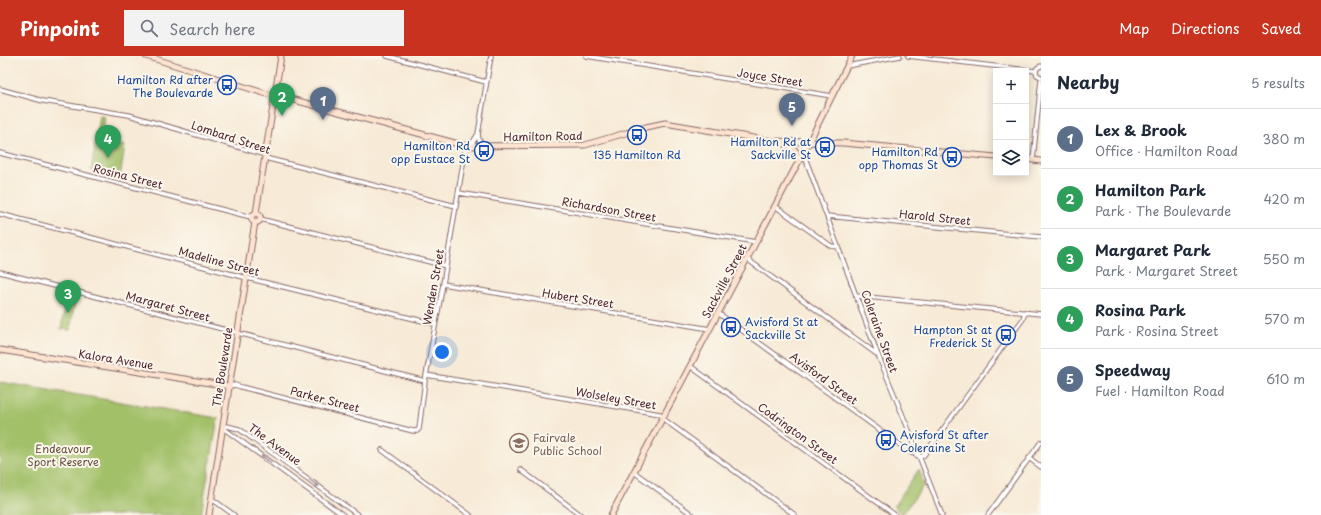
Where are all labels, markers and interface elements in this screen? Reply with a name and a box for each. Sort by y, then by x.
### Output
search box [124,10,404,46]
text: Pinpoint [20,14,100,42]
icon: search [138,17,160,39]
text: Search here [170,17,255,40]
text: Map [1119,18,1149,39]
text: Directions [1171,18,1239,39]
text: Saved [1261,18,1301,39]
street label: Joyce Street [736,63,805,91]
map controls [993,68,1029,176]
button: + [993,68,1029,104]
text: Nearby [1057,69,1119,95]
place label: Hamilton Rd after The Boulevarde [117,71,214,101]
text: 5 results [1251,73,1305,92]
bus stop icon: Hamilton Rd after The Boulevarde [216,74,238,96]
pin: 2 [269,83,295,116]
pin: 1 [310,87,336,120]
pin: 5 [779,93,805,126]
button: − [993,104,1029,140]
street label: Lombard Street [189,116,273,158]
text: Lex & Brook [1095,118,1187,141]
bus stop icon: 135 Hamilton Rd [626,124,648,146]
pin: 4 [95,125,121,158]
street label: Hamilton Road [503,127,583,145]
text: 1 [1067,129,1073,148]
text: 380 m [1262,129,1305,148]
place label: Hamilton Rd at Sackville St [731,133,812,163]
bus stop icon: Hamilton Rd at Sackville St [814,136,836,158]
place label: Hamilton Rd opp Eustace St [391,137,470,167]
bus stop icon: Hamilton Rd opp Eustace St [473,140,495,162]
button: layers [993,140,1029,176]
text: Office · Hamilton Road [1095,141,1238,160]
place label: Hamilton Rd opp Thomas St [859,143,939,173]
place label: 135 Hamilton Rd [593,146,681,163]
bus stop icon: Hamilton Rd opp Thomas St [941,146,963,168]
street label: Rosina Street [91,159,165,193]
text: Hamilton Park [1095,178,1206,201]
text: 2 [1065,189,1075,208]
text: 420 m [1263,189,1305,208]
street label: Richardson Street [561,192,658,226]
text: Park · The Boulevarde [1095,201,1231,220]
street label: Harold Street [898,205,972,229]
text: Margaret Park [1095,238,1211,261]
street label: Sackville Street [697,240,751,321]
street label: Madeline Street [177,242,262,280]
street label: Wenden Street [418,247,448,326]
text: 3 [1066,249,1074,268]
text: 550 m [1263,249,1305,268]
text: Park · Margaret Street [1095,261,1238,280]
pin: 3 [55,280,81,313]
street label: Hubert Street [541,284,616,312]
street label: Margaret Street [124,287,212,326]
street label: Coleraine Street [857,287,903,375]
text: Rosina Park [1095,298,1186,321]
text: 4 [1066,309,1074,328]
text: 570 m [1264,309,1305,328]
place label: Avisford St at Sackville St [745,313,819,343]
bus stop icon: Avisford St at Sackville St [720,316,742,338]
place label: Hampton St at Frederick St [914,321,993,351]
text: Park · Rosina Street [1095,321,1218,340]
bus stop icon: Hampton St at Frederick St [995,324,1017,346]
street label: The Boulevarde [207,326,237,408]
your location [432,342,452,362]
street label: Kalora Avenue [77,345,155,373]
street label: Avisford Street [787,348,862,409]
text: Speedway [1095,358,1171,381]
text: 5 [1066,369,1074,388]
text: 610 m [1266,369,1305,388]
text: Fuel · Hamilton Road [1095,381,1225,400]
street label: Parker Street [289,382,362,417]
street label: Wolseley Street [574,383,658,414]
street label: Codrington Street [754,398,842,468]
street label: The Avenue [245,419,305,469]
place label: Avisford St after Coleraine St [900,426,990,456]
place label: Fairvale Public School [533,429,602,459]
bus stop icon: Avisford St after Coleraine St [875,429,897,451]
school or university icon: Fairvale Public School [508,432,530,454]
park label: Endeavour Sport Reserve [27,440,99,470]
one-way arrow [261,455,272,463]
one-way arrow [308,479,319,487]

